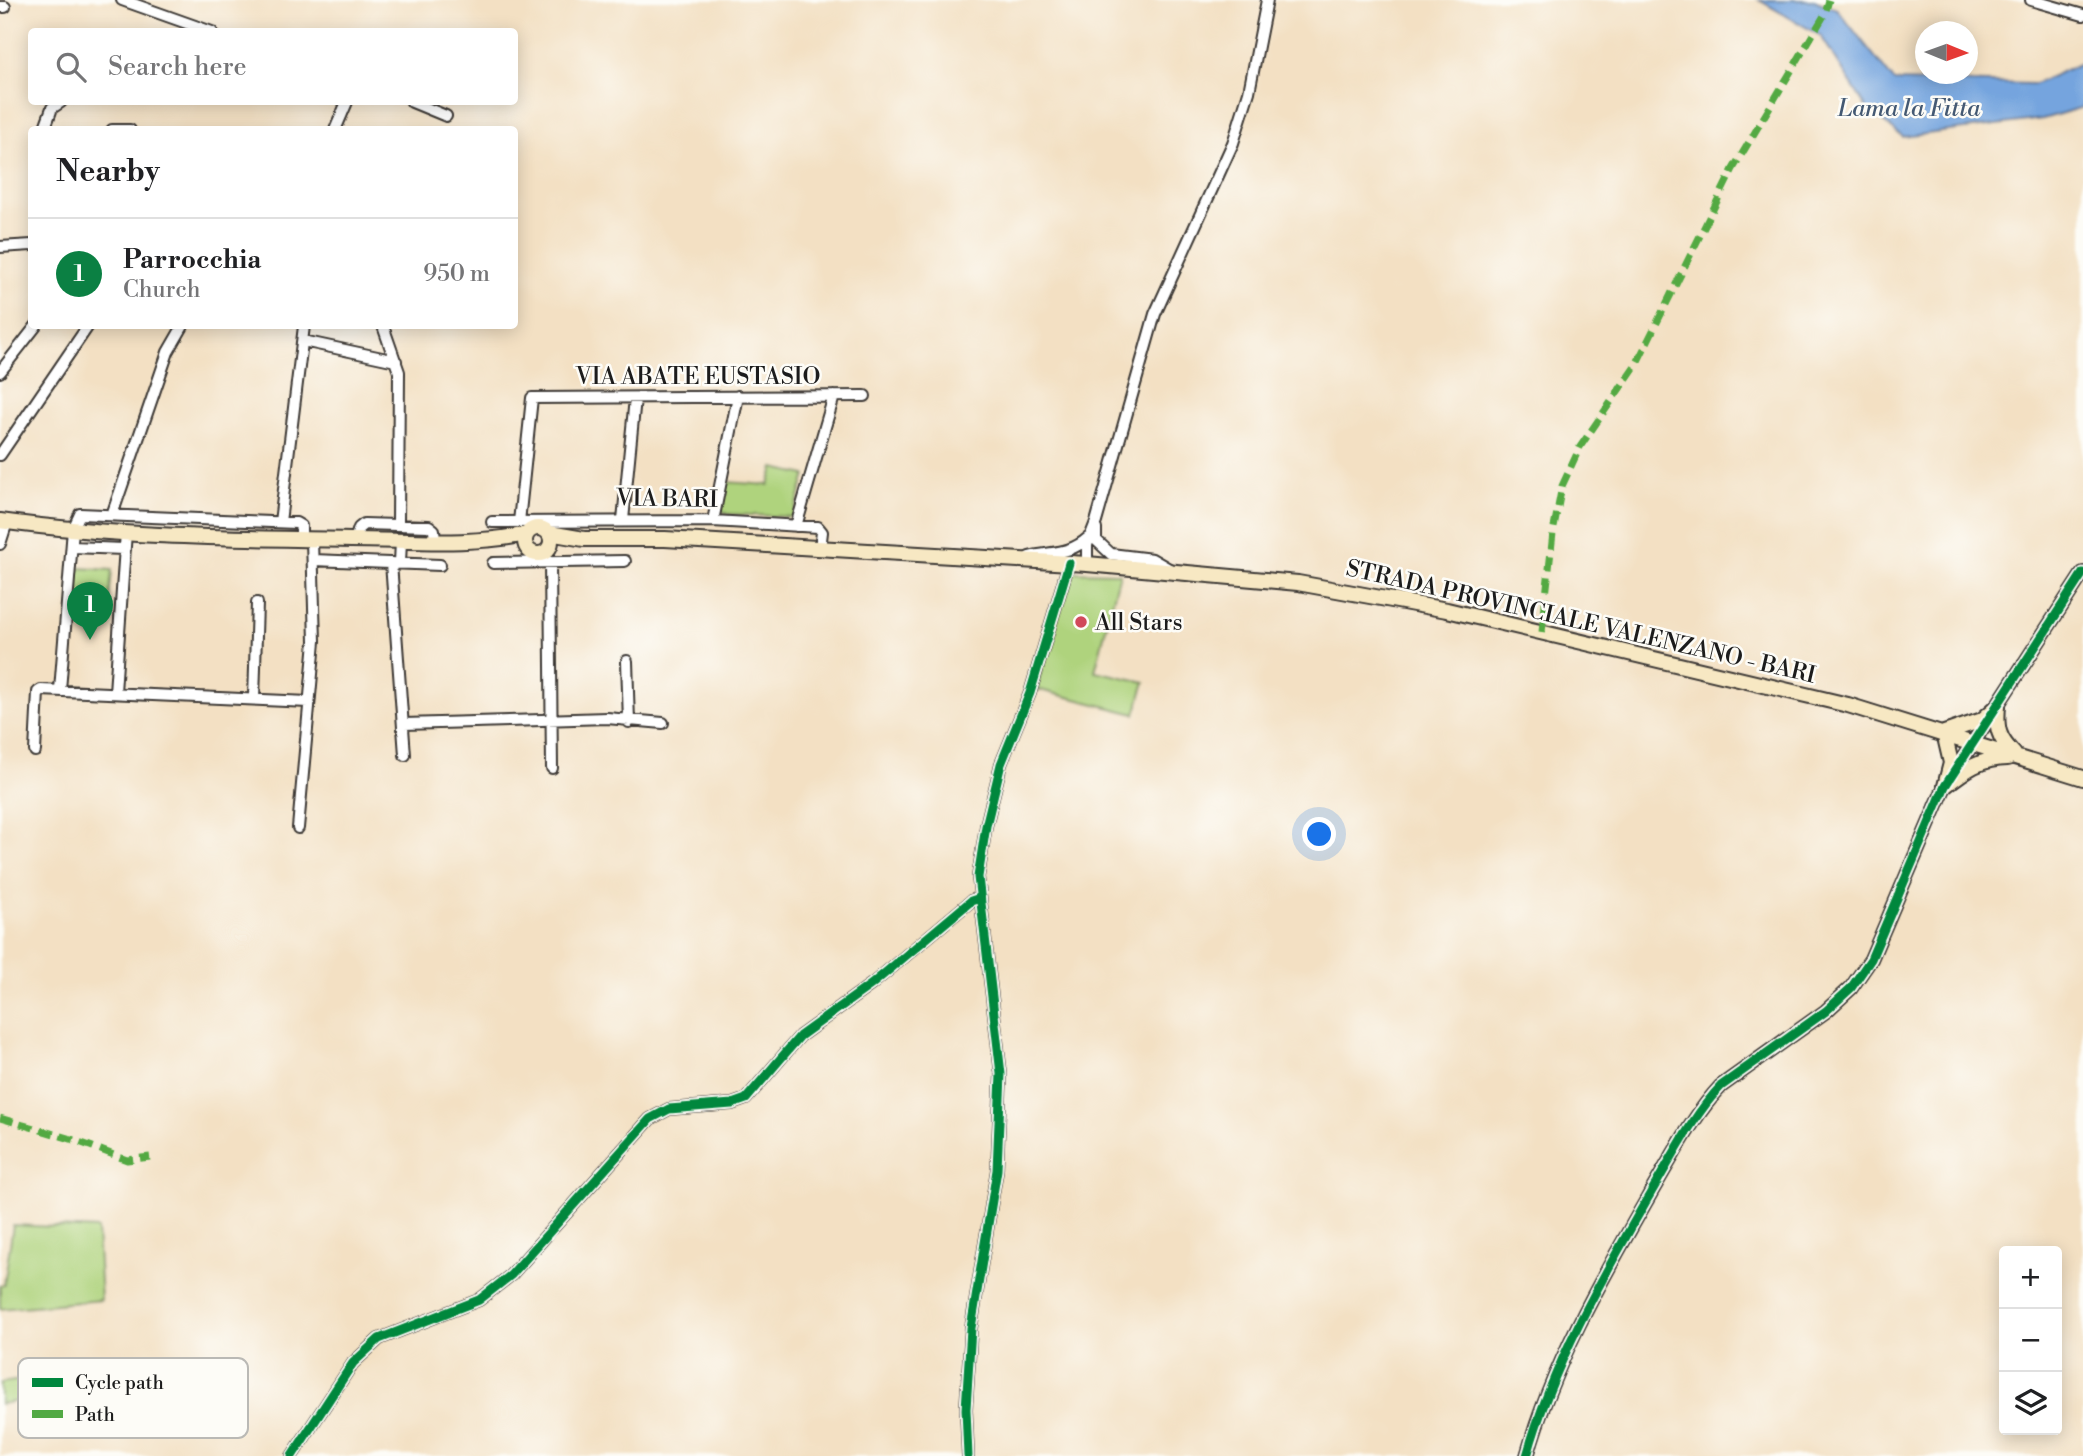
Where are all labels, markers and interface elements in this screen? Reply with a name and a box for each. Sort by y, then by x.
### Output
north arrow [1915,21,1978,84]
search box [28,28,518,105]
icon: search [52,48,90,86]
text: Search here [108,51,247,83]
water label: Lama la Fitta [1837,94,1981,124]
text: Nearby [56,153,160,191]
text: Parrocchia [123,244,261,276]
text: 1 [73,260,85,288]
text: 950 m [423,260,490,288]
text: Church [123,276,200,304]
street label: VIA ABATE EUSTASIO [574,363,821,391]
street label: VIA BARI [615,484,718,514]
street label: STRADA PROVINCIALE VALENZANO - BARI [1343,554,1818,690]
pin: 1 [67,582,113,640]
place label: All Stars [1094,609,1183,637]
marker: All Stars [1073,614,1089,630]
your location [1302,817,1336,851]
map controls [1999,1246,2062,1435]
button: + [1999,1246,2062,1309]
button: − [1999,1309,2062,1372]
legend [18,1358,248,1438]
text: Cycle path [75,1371,164,1395]
button: layers [1999,1372,2062,1435]
text: Path [75,1403,115,1427]

